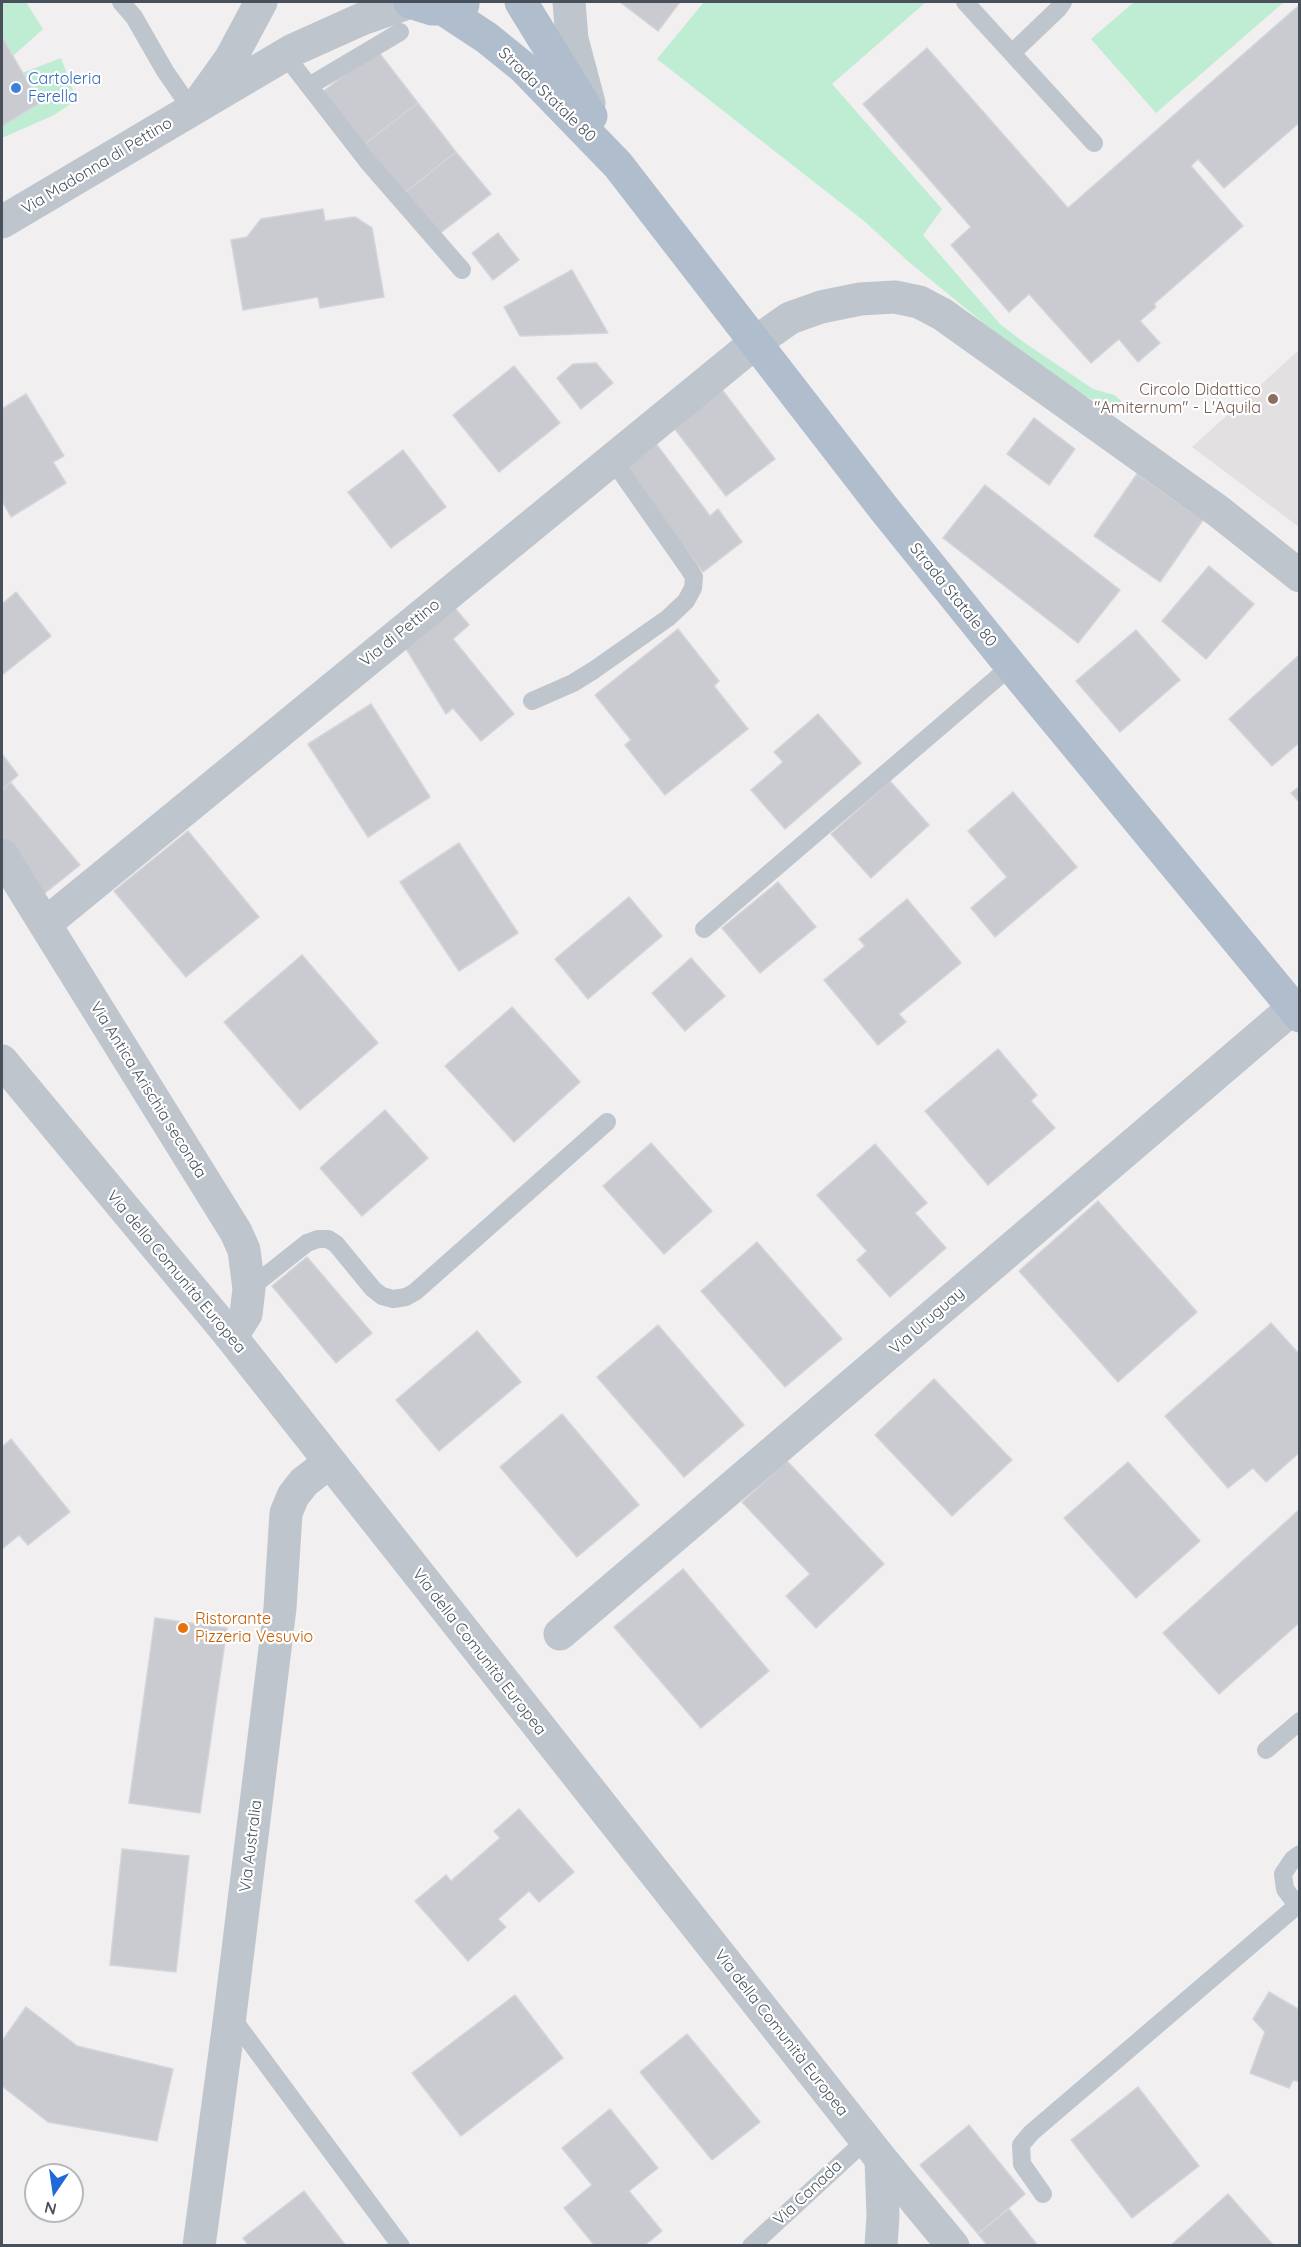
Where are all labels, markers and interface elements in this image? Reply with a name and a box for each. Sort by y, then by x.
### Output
street label: Strada Statale 80 [494,44,600,146]
place label: Cartoleria Ferella [28,69,101,107]
marker: Cartoleria Ferella [9,81,23,95]
street label: Via Madonna di Pettino [18,113,176,219]
place label: Circolo Didattico "Amiternum" - L'Aquila [1094,380,1261,418]
marker: Circolo Didattico "Amiternum" - L'Aquila [1266,392,1280,406]
street label: Strada Statale 80 [905,539,1001,651]
street label: Via di Pettino [356,595,444,671]
street label: Via Antica Arischia seconda [86,998,210,1182]
street label: Via della Comunità Europea [102,1187,250,1357]
street label: Via Uruguay [886,1283,968,1359]
street label: Via della Comunità Europea [408,1565,550,1739]
place label: Ristorante Pizzeria Vesuvio [195,1609,313,1647]
marker: Ristorante Pizzeria Vesuvio [176,1621,190,1635]
street label: Via Australia [236,1799,266,1893]
street label: Via della Comunità Europea [710,1946,852,2120]
street label: Via Canada [770,2156,846,2230]
north arrow [24,2163,84,2223]
text: N [42,2198,58,2220]

